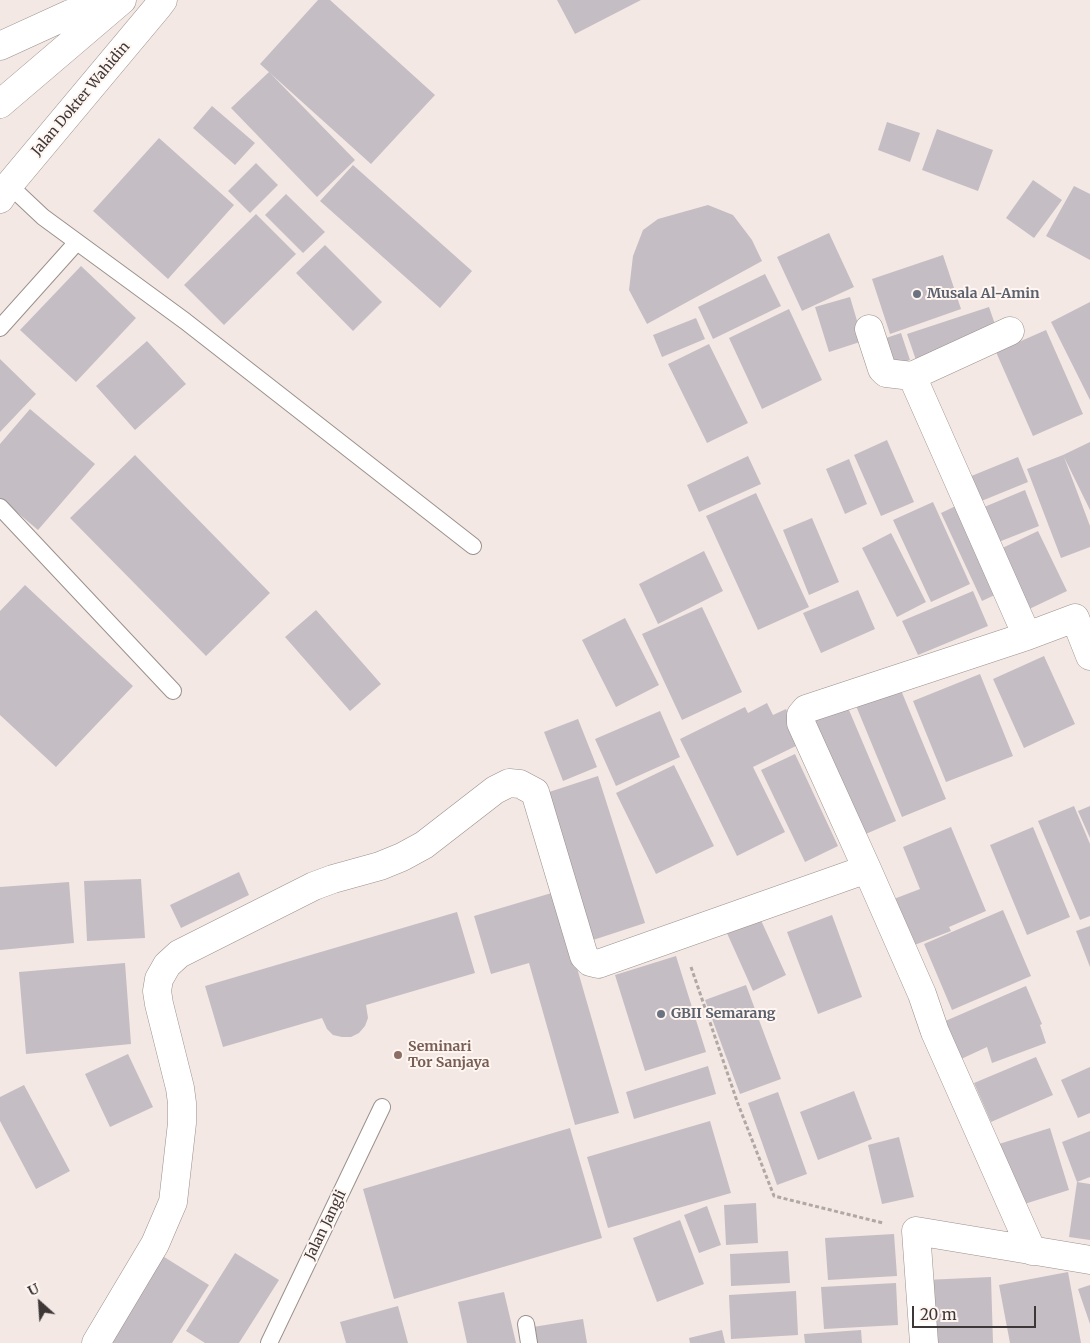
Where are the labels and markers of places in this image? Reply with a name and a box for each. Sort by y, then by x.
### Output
place label: Musala Al-Amin [927,286,1039,302]
marker: Musala Al-Amin [911,288,923,300]
place label: GBII Semarang [671,1006,776,1022]
marker: GBII Semarang [655,1008,667,1020]
place label: Seminari Tor Sanjaya [408,1039,489,1072]
marker: Seminari Tor Sanjaya [392,1049,404,1061]

